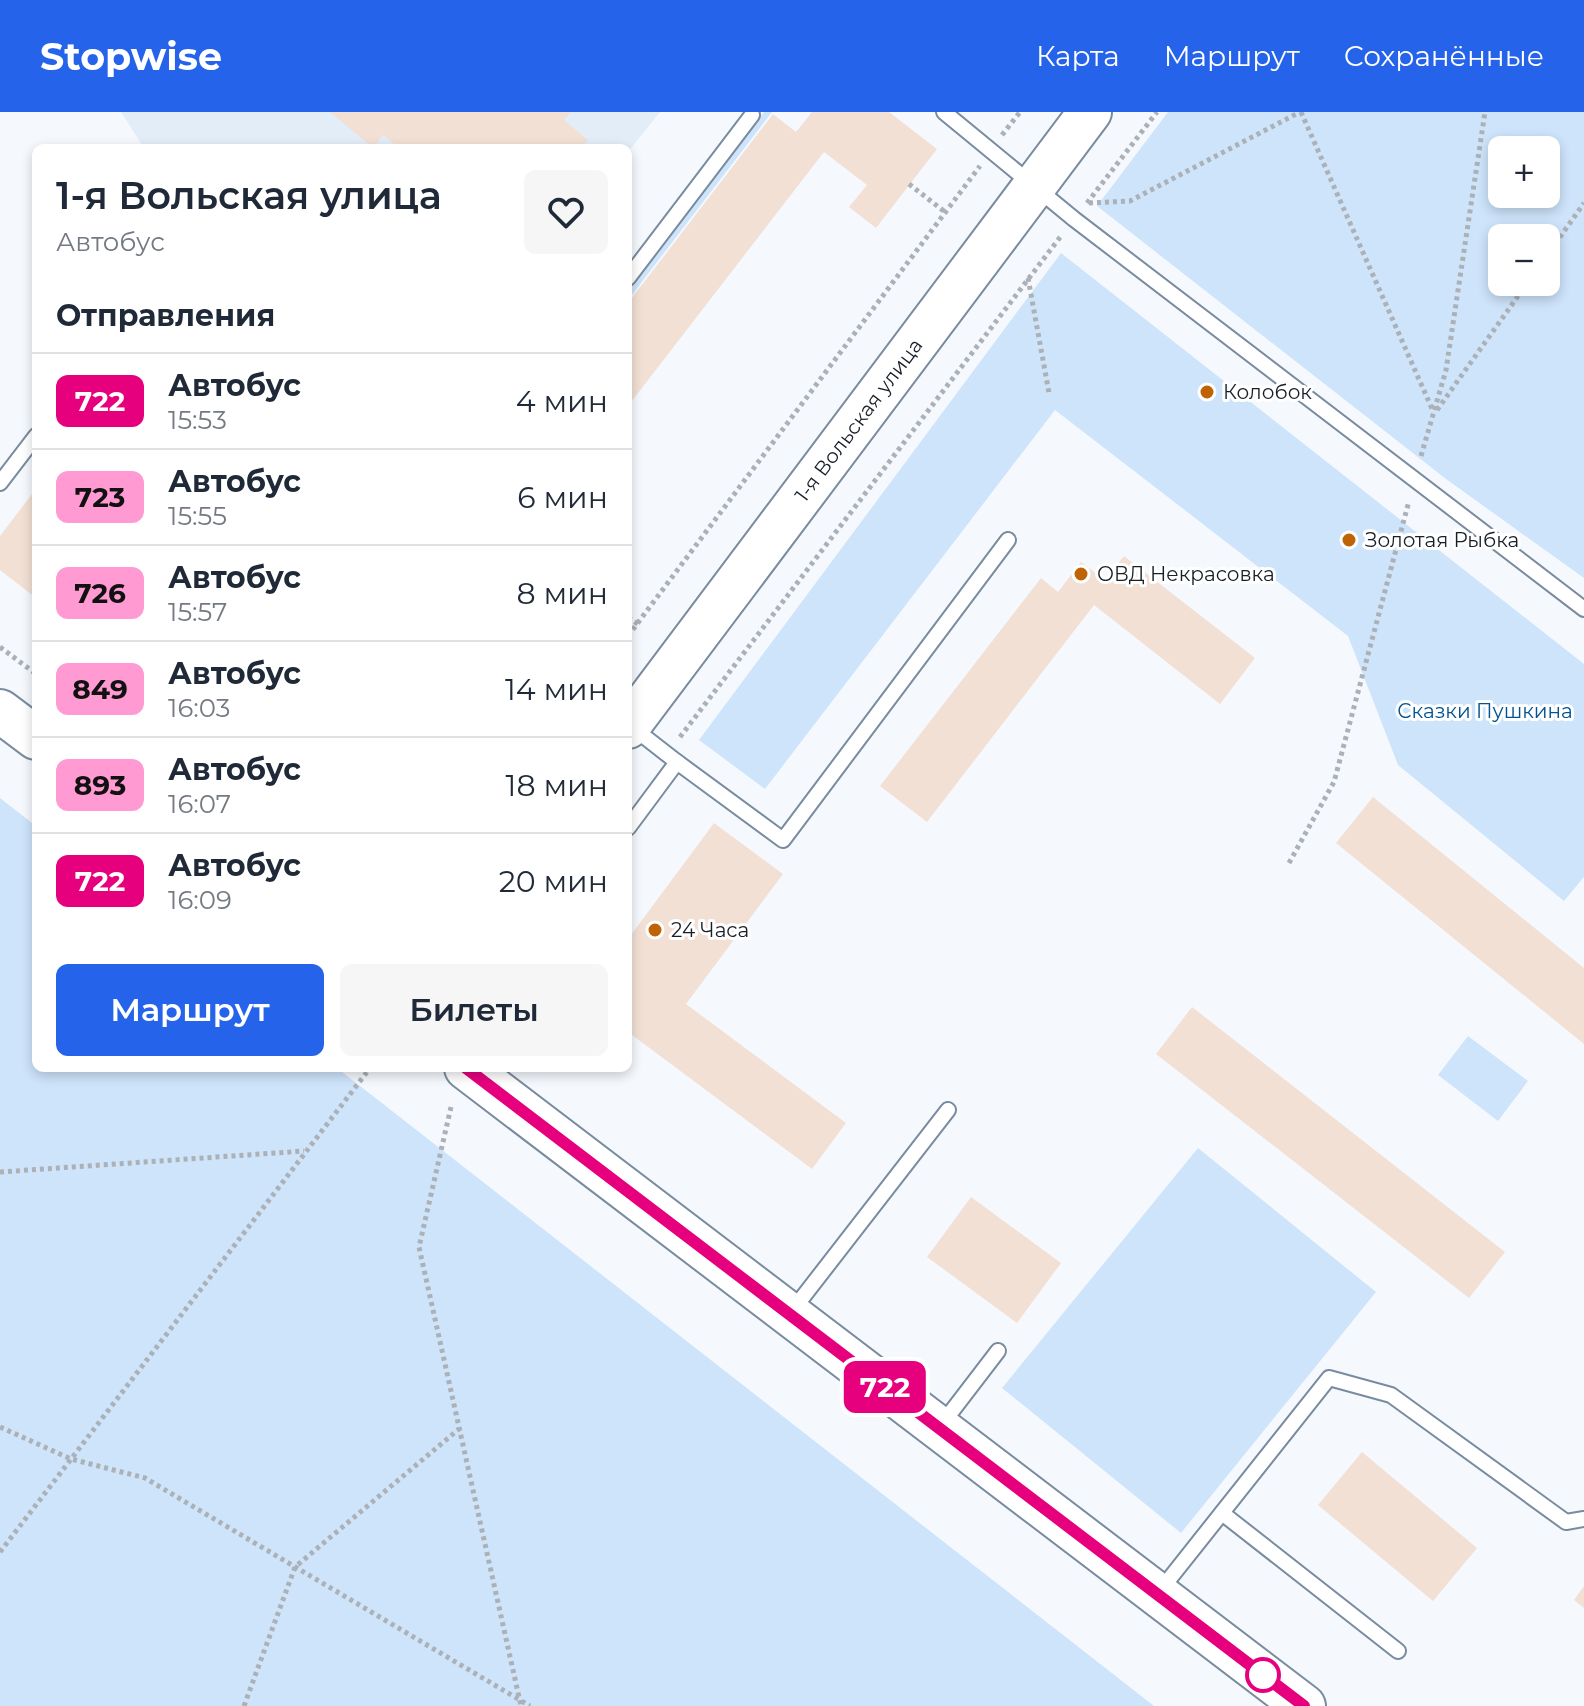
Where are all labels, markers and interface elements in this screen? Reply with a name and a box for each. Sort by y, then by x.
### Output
text: Stopwise [40,33,222,80]
text: Карта [1036,39,1120,73]
text: Маршрут [1164,39,1300,73]
text: Сохранённые [1344,39,1544,73]
map controls [1488,136,1560,296]
button: + [1488,136,1560,208]
button: heart [524,170,608,254]
text: 1-я Вольская улица [56,172,442,219]
button: − [1488,224,1560,296]
text: Автобус [56,226,165,258]
text: Отправления [56,297,275,334]
street label: 1-я Вольская улица [790,334,928,506]
text: Автобус [168,367,301,404]
place label: Колобок [1223,380,1312,404]
text: 4 мин [516,383,608,420]
marker: Колобок [1198,383,1216,401]
text: 722 [75,384,125,418]
text: 15:53 [168,404,227,436]
text: Автобус [168,463,301,500]
text: 6 мин [517,479,608,516]
text: 723 [75,480,125,514]
text: 15:55 [168,500,227,532]
place label: Золотая Рыбка [1365,528,1519,552]
marker: Золотая Рыбка [1340,531,1358,549]
text: Автобус [168,559,301,596]
place label: ОВД Некрасовка [1097,562,1275,586]
marker: ОВД Некрасовка [1072,565,1090,583]
text: 8 мин [516,575,608,612]
text: 726 [74,576,126,610]
text: 15:57 [168,596,227,628]
text: Автобус [168,655,301,692]
text: 14 мин [505,671,608,708]
text: 849 [72,672,128,706]
text: 16:03 [168,692,230,724]
park label: Сказки Пушкина [1397,699,1573,723]
text: Автобус [168,751,301,788]
text: 18 мин [506,767,608,804]
text: 893 [74,768,126,802]
text: 16:07 [168,788,231,820]
text: Автобус [168,847,301,884]
text: 20 мин [499,863,608,900]
text: 722 [75,864,125,898]
text: 16:09 [168,884,232,916]
place label: 24 Часа [671,918,749,942]
marker: 24 Часа [646,921,664,939]
button: Маршрут [56,964,324,1056]
button: Билеты [340,964,608,1056]
line badge: 722 [839,1361,931,1413]
text: 722 [860,1370,910,1404]
unlabelled marker [1246,1658,1280,1692]

